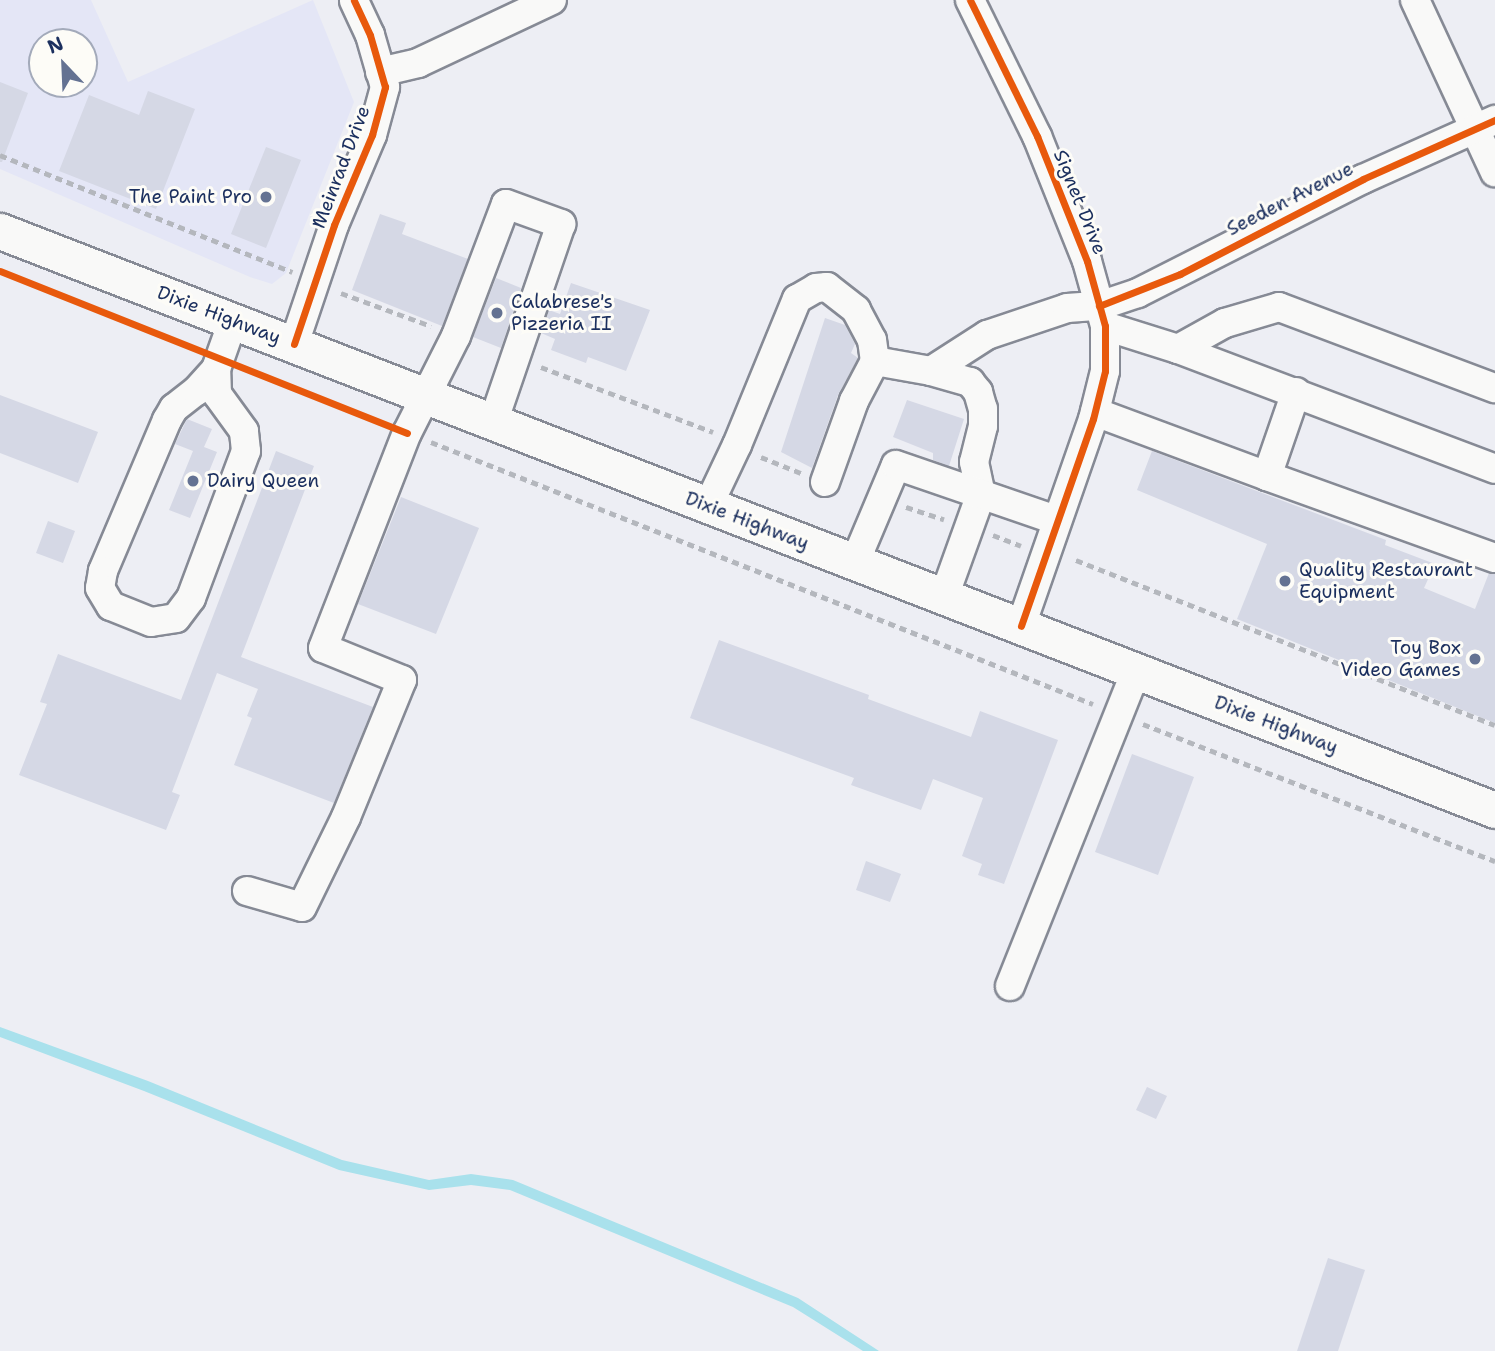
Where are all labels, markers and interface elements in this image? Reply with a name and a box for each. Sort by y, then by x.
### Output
north arrow [28,28,98,98]
text: N [44,31,67,59]
street label: Meinrad Drive [307,102,375,232]
street label: Signet Drive [1049,146,1111,258]
street label: Seeden Avenue [1223,157,1357,241]
place label: The Paint Pro [129,186,252,208]
marker: The Paint Pro [258,189,274,205]
street label: Dixie Highway [154,281,284,349]
place label: Calabrese's Pizzeria II [511,291,613,335]
marker: Calabrese's Pizzeria II [489,305,505,321]
place label: Dairy Queen [207,470,319,492]
marker: Dairy Queen [185,473,201,489]
street label: Dixie Highway [682,487,812,555]
place label: Quality Restaurant Equipment [1299,559,1473,603]
marker: Quality Restaurant Equipment [1277,573,1293,589]
place label: Toy Box Video Games [1340,637,1461,681]
marker: Toy Box Video Games [1467,651,1483,667]
street label: Dixie Highway [1211,691,1341,759]

